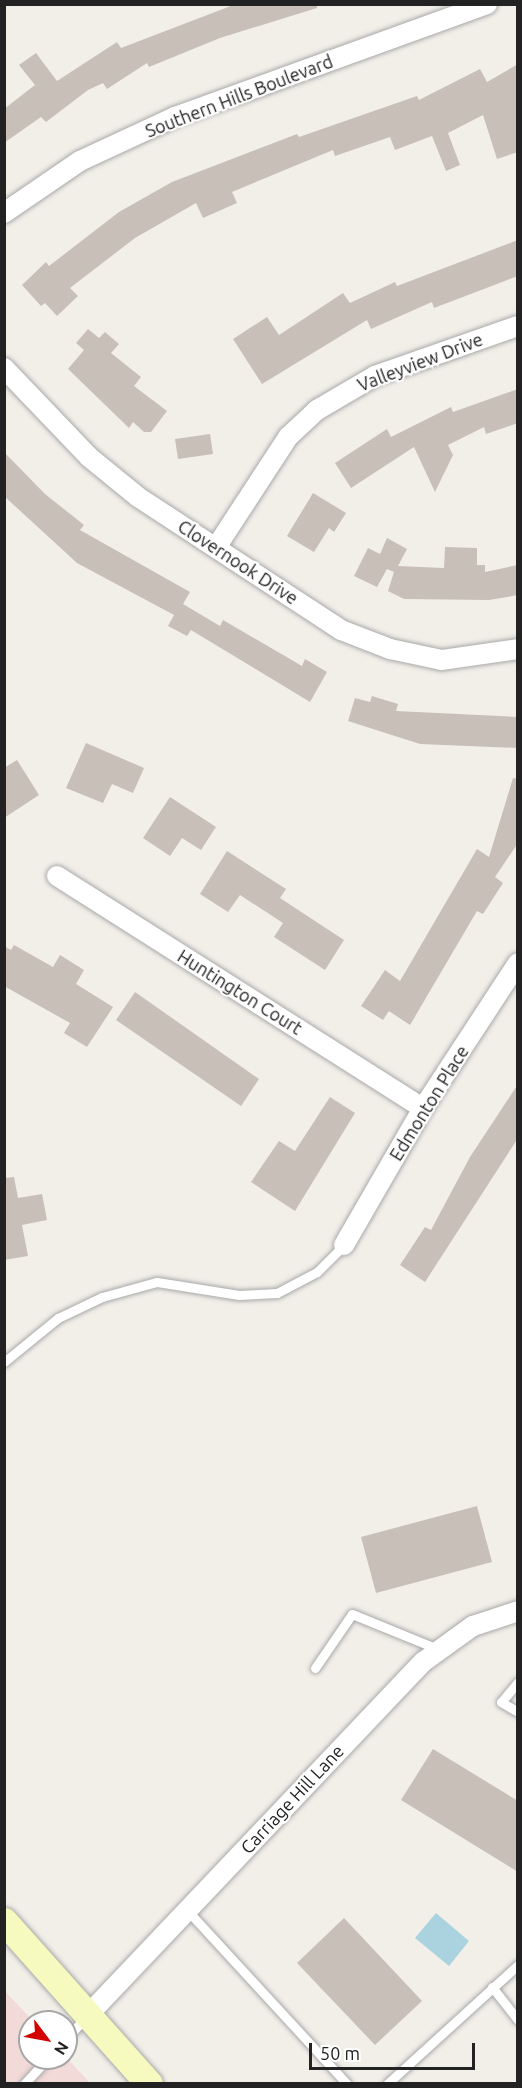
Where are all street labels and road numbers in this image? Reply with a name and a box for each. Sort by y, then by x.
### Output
street label: Southern Hills Boulevard [142,50,336,142]
street label: Valleyview Drive [354,328,486,396]
street label: Clovernook Drive [174,515,302,609]
street label: Huntington Court [174,945,306,1039]
street label: Edmonton Place [385,1041,473,1165]
street label: Carriage Hill Lane [236,1740,348,1858]

